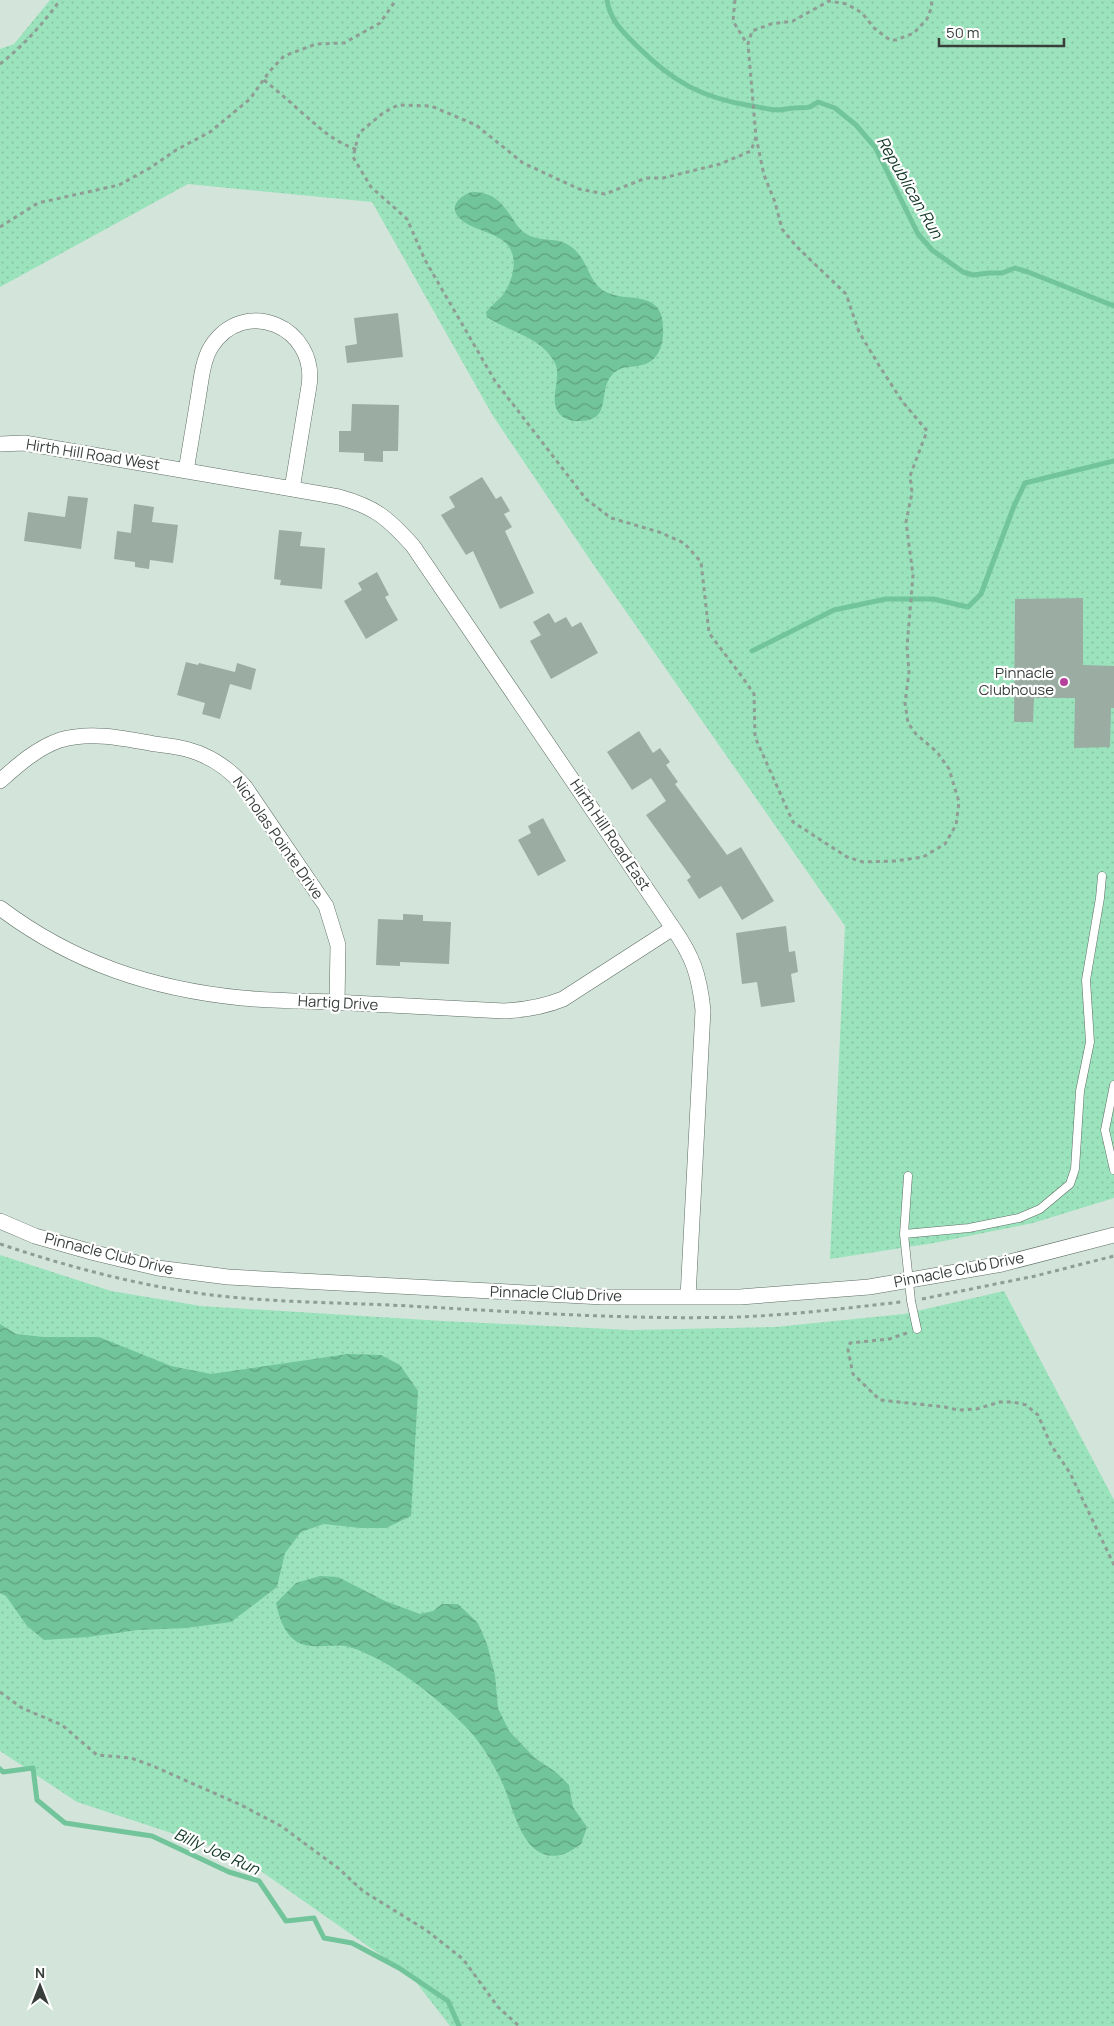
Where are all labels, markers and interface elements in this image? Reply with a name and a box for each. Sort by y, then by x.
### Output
scale bar [939,15,1064,47]
text: 50 m [946,22,980,43]
water label: Republican Run [872,132,948,243]
street label: Hirth Hill Road West [25,434,161,475]
place label: Pinnacle Clubhouse [979,662,1054,700]
marker: Pinnacle Clubhouse [1058,676,1070,688]
street label: Nicholas Pointe Drive [228,772,329,903]
street label: Hirth Hill Road East [565,775,656,895]
street label: Hartig Drive [297,990,379,1015]
street label: Pinnacle Club Drive [42,1227,176,1280]
street label: Pinnacle Club Drive [892,1247,1026,1292]
street label: Pinnacle Club Drive [490,1281,623,1306]
water label: Billy Joe Run [171,1822,264,1880]
north arrow [15,1961,65,2011]
text: N [35,1963,45,1982]

